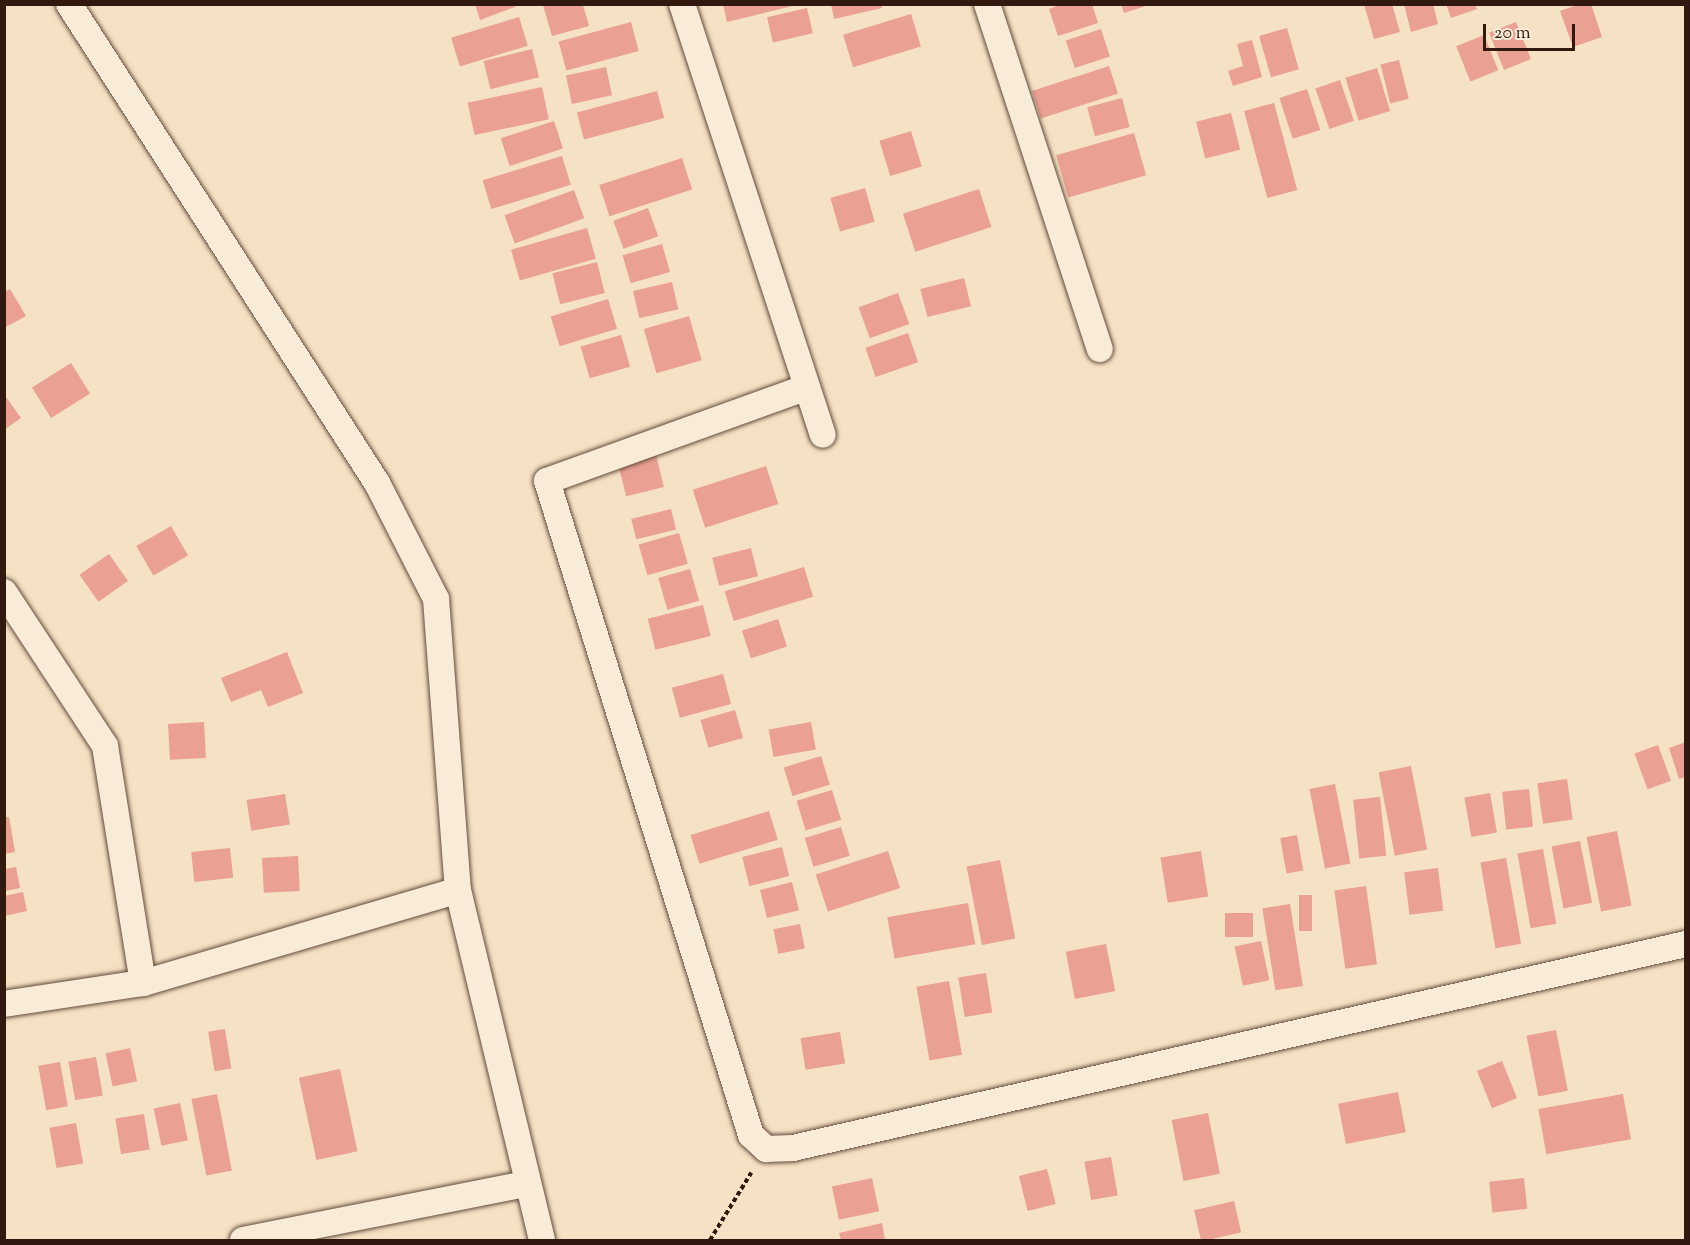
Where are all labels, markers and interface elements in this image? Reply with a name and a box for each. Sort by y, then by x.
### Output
scale bar [1486,12,1578,50]
text: 20 m [1494,21,1531,47]

